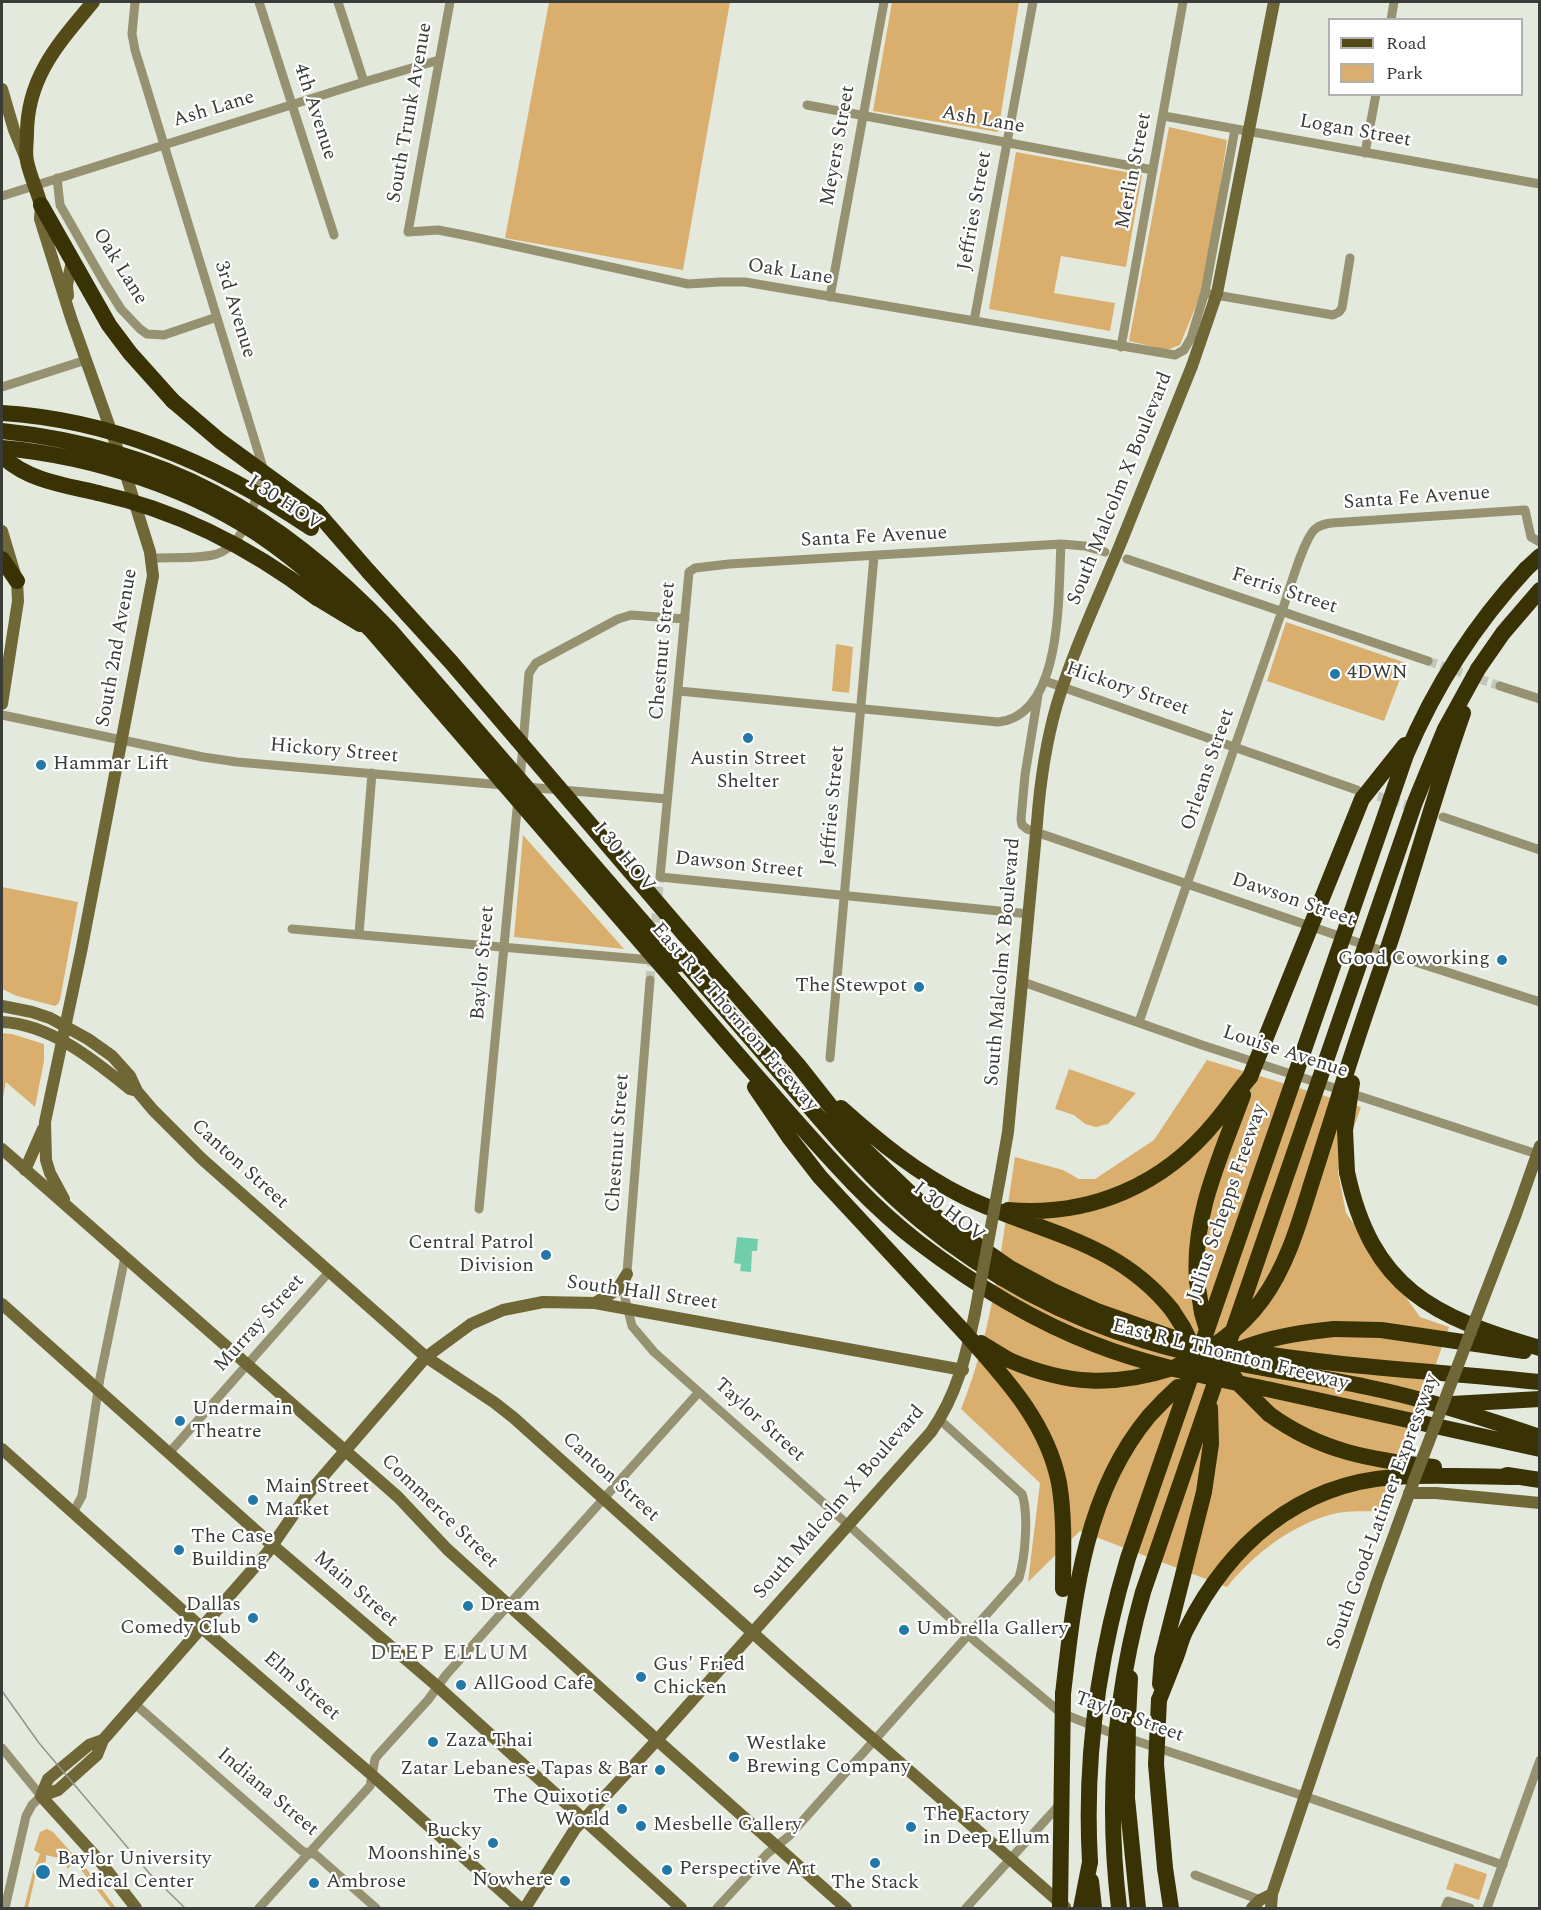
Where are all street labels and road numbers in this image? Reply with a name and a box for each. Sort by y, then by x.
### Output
street label: South Trunk Avenue [383,21,439,205]
street label: 4th Avenue [287,61,341,163]
street label: Meyers Street [817,84,861,208]
street label: Ash Lane [170,86,258,134]
street label: Ash Lane [940,102,1026,140]
street label: Logan Street [1297,110,1413,154]
street label: Merlin Street [1112,111,1158,231]
street label: Jeffries Street [954,149,998,273]
street label: Oak Lane [86,224,152,310]
street label: Oak Lane [746,254,834,292]
street label: 3rd Avenue [208,259,260,361]
street label: South Malcolm X Boulevard [1063,369,1179,609]
street label: I 30 HOV [242,471,326,537]
street label: Santa Fe Avenue [1343,482,1491,516]
street label: Santa Fe Avenue [800,522,948,554]
street label: Ferris Street [1228,564,1340,620]
street label: South 2nd Avenue [92,567,144,729]
street label: Chestnut Street [646,581,682,721]
street label: Hickory Street [1062,658,1192,722]
street label: Orleans Street [1177,706,1241,834]
street label: Hickory Street [269,734,399,770]
street label: Jeffries Street [817,745,851,867]
street label: I 30 HOV [587,818,659,898]
street label: South Malcolm X Boulevard [981,837,1027,1087]
street label: Dawson Street [674,847,804,885]
street label: Dawson Street [1228,869,1358,933]
street label: Baylor Street [467,905,501,1021]
street label: East R L Thornton Freeway [645,919,823,1117]
street label: Louise Avenue [1219,1021,1351,1085]
street label: Chestnut Street [602,1073,636,1213]
street label: Julius Schepps Freeway [1183,1101,1273,1305]
street label: Canton Street [185,1115,293,1215]
street label: I 30 HOV [907,1178,989,1248]
street label: Murray Street [210,1270,310,1378]
street label: South Hall Street [565,1272,719,1316]
street label: East R L Thornton Freeway [1109,1315,1351,1397]
street label: South Good-Latimer Expressway [1323,1371,1445,1653]
street label: Taylor Street [709,1374,809,1468]
street label: South Malcolm X Boulevard [749,1401,931,1605]
street label: Canton Street [556,1428,664,1528]
street label: Commerce Street [375,1450,503,1574]
street label: Main Street [308,1547,402,1633]
street label: Elm Street [258,1647,344,1727]
street label: Taylor Street [1071,1687,1187,1749]
street label: Indiana Street [211,1743,323,1843]

